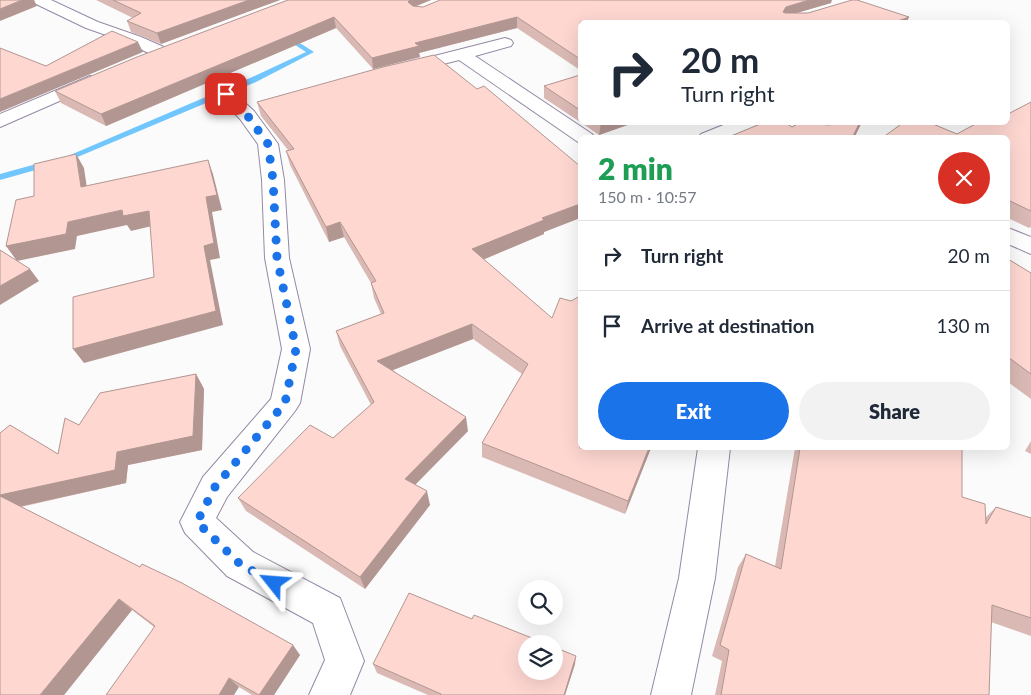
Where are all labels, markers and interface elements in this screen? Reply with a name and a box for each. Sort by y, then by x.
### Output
text: 20 m [681,38,759,80]
icon: right [598,40,663,105]
pin [205,73,247,115]
icon: arrive [212,80,240,108]
text: Turn right [681,80,775,107]
text: 2 min [598,150,673,186]
button: close [938,152,990,204]
text: 150 m · 10:57 [598,187,697,206]
icon: right [598,242,626,270]
text: Turn right [641,244,723,267]
text: 20 m [947,244,990,267]
icon: arrive [598,312,626,340]
text: Arrive at destination [641,314,814,337]
text: 130 m [936,314,990,337]
button: Exit [598,382,789,440]
button: Share [799,382,990,440]
position arrow [247,556,299,608]
map controls [518,580,563,680]
button: search [518,580,563,625]
button: layers [518,635,563,680]

